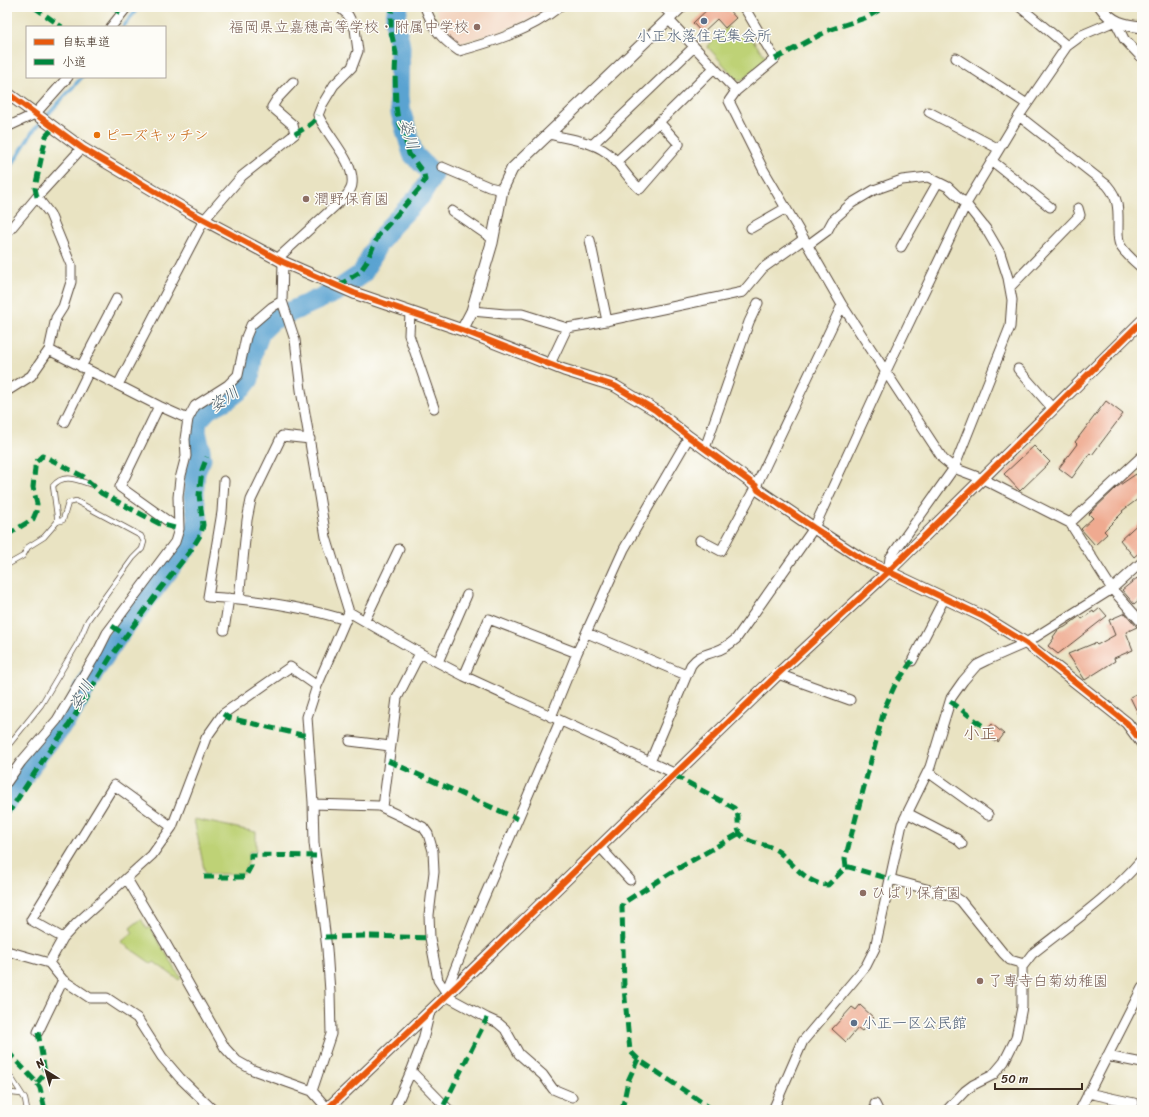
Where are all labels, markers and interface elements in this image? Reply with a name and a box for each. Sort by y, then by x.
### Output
place label: 福岡県立嘉穂高等学校・附属中学校 [229,14,469,40]
marker: 小正水落住宅集会所 [699,16,709,26]
marker: 福岡県立嘉穂高等学校・附属中学校 [472,22,482,32]
place label: 小正水落住宅集会所 [636,23,772,49]
legend [26,26,166,78]
text: 自転車道 [62,31,110,53]
text: 小道 [62,51,86,73]
water label: 姿川 [390,114,428,154]
place label: ピーズキッチン [105,122,209,148]
marker: ピーズキッチン [92,130,102,140]
place label: 潤野保育園 [314,186,389,212]
marker: 潤野保育園 [301,194,311,204]
water label: 姿川 [203,378,245,420]
water label: 姿川 [61,674,101,716]
district label: 小正 [963,718,997,748]
place label: ひばり保育園 [871,880,961,906]
marker: ひばり保育園 [858,888,868,898]
place label: 了専寺白菊幼稚園 [988,968,1108,994]
marker: 了専寺白菊幼稚園 [975,976,985,986]
place label: 小正一区公民館 [862,1010,967,1036]
marker: 小正一区公民館 [849,1018,859,1028]
north arrow [26,1051,66,1091]
text: N [31,1053,49,1074]
scale bar [995,1065,1082,1091]
text: 50 m [1001,1068,1028,1090]

